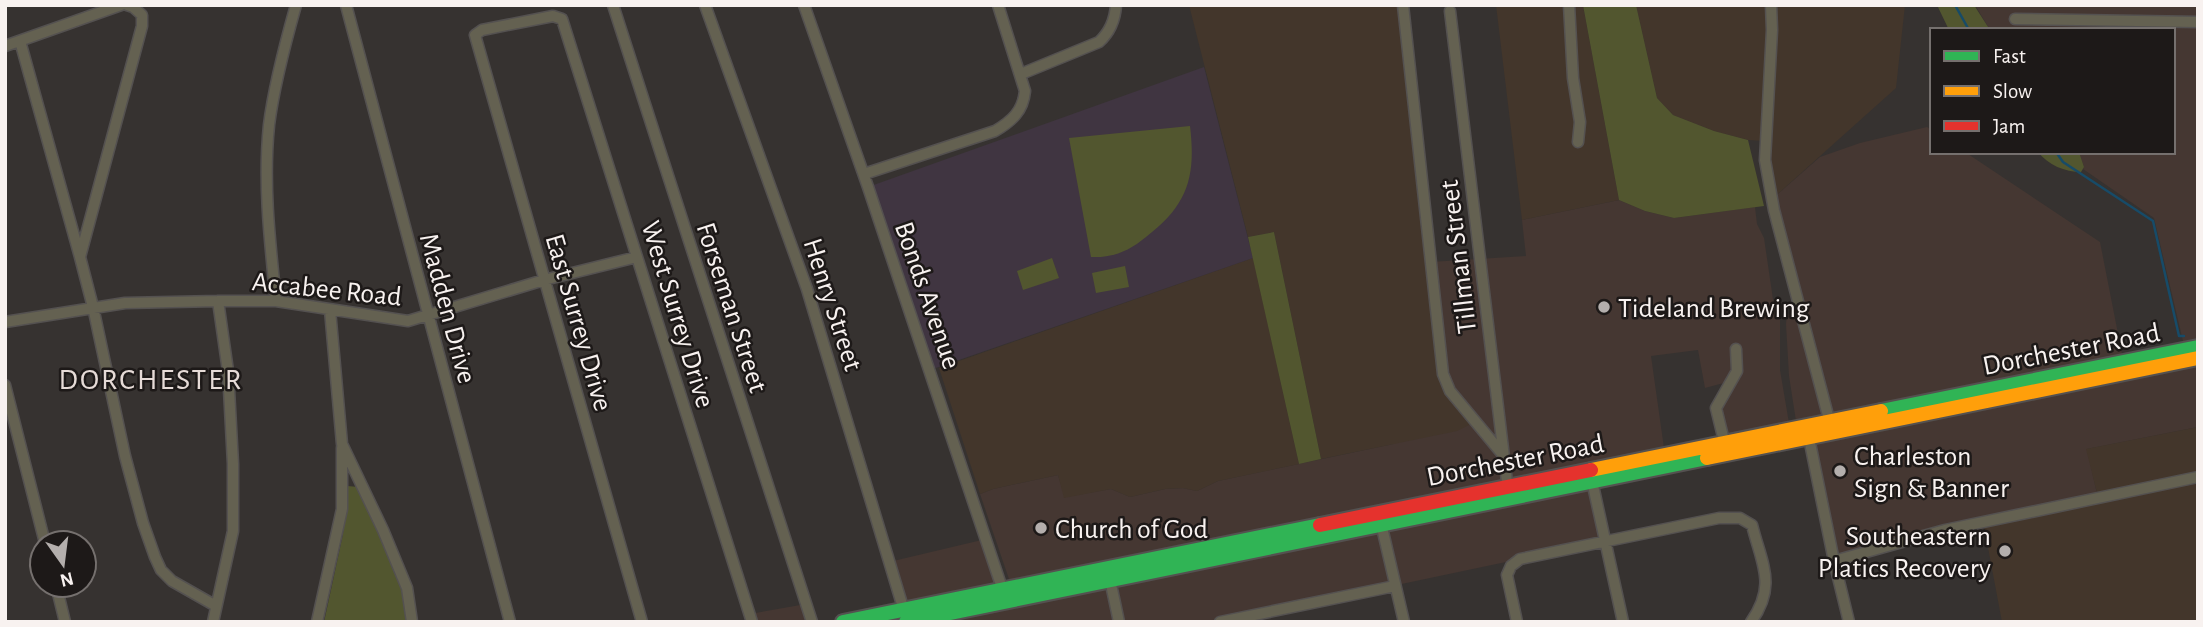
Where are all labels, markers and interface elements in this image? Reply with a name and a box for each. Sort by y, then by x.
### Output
legend [1930,28,2175,154]
text: Fast [1993,46,2026,67]
text: Slow [1993,81,2032,102]
text: Jam [1993,116,2025,137]
street label: Tillman Street [1436,178,1482,335]
street label: West Surrey Drive [635,218,719,411]
street label: Bonds Avenue [889,218,965,373]
street label: Forseman Street [690,219,772,396]
street label: Madden Drive [414,231,481,386]
street label: East Surrey Drive [539,231,617,414]
street label: Henry Street [798,235,867,374]
street label: Accabee Road [251,268,403,312]
place label: Tideland Brewing [1618,295,1810,323]
marker: Tideland Brewing [1596,299,1612,315]
street label: Dorchester Road [1980,319,2162,381]
district label: DORCHESTER [59,365,243,395]
street label: Dorchester Road [1424,430,1606,492]
place label: Charleston Sign & Banner [1854,443,2009,503]
marker: Charleston Sign & Banner [1832,463,1848,479]
place label: Church of God [1055,516,1208,544]
marker: Church of God [1033,520,1049,536]
place label: Southeastern Platics Recovery [1818,523,1991,583]
north arrow [28,529,98,599]
marker: Southeastern Platics Recovery [1997,543,2013,559]
text: N [58,568,75,590]

